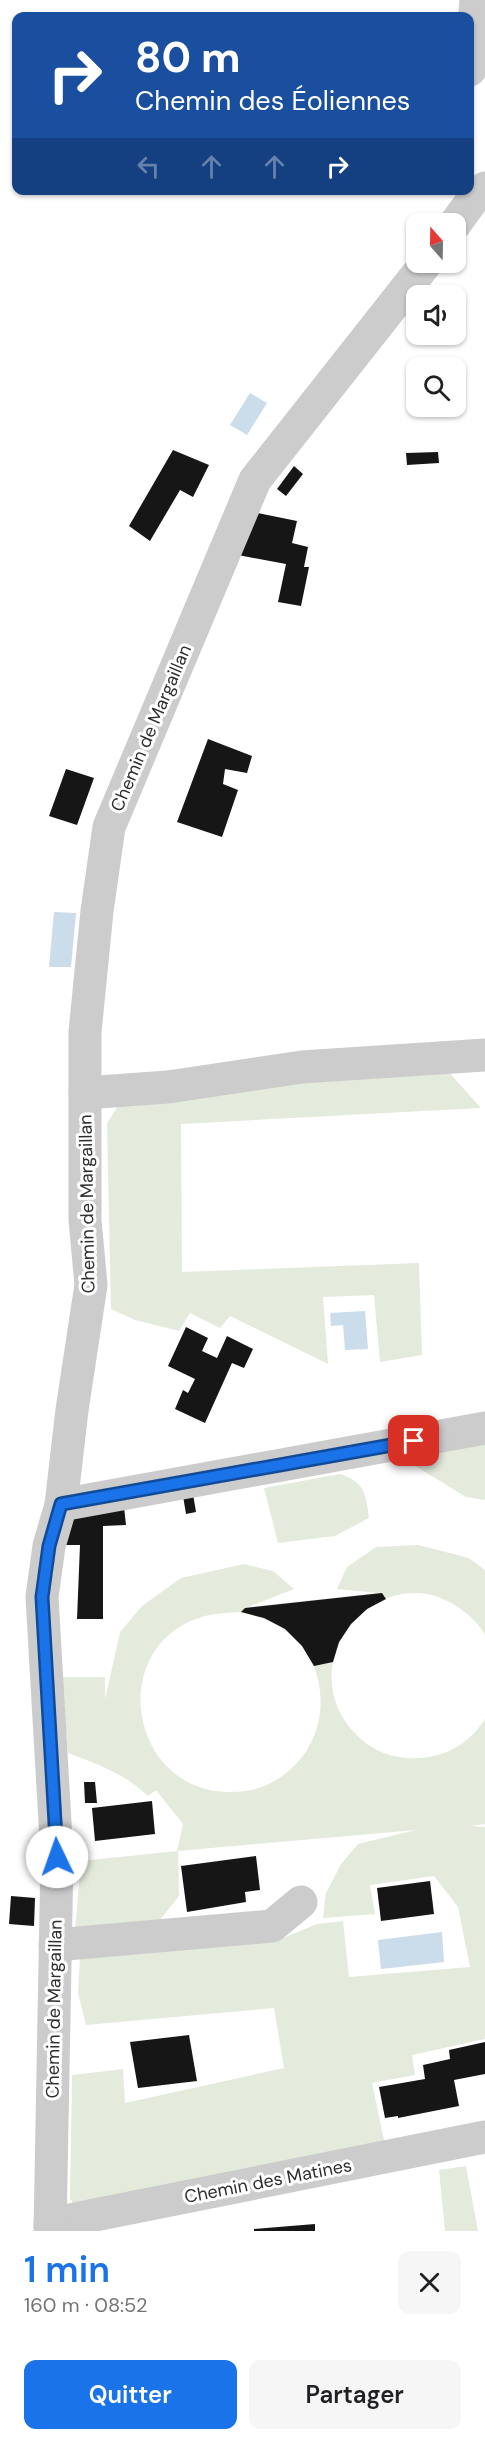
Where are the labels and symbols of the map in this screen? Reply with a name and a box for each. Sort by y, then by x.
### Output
north arrow [406,213,466,273]
street label: Chemin de Margaillan [105,641,197,815]
street label: Chemin de Margaillan [73,1114,101,1294]
pin [388,1415,439,1466]
position arrow [25,1825,89,1889]
street label: Chemin de Margaillan [40,1919,68,2099]
street label: Chemin des Matines [182,2153,354,2209]

